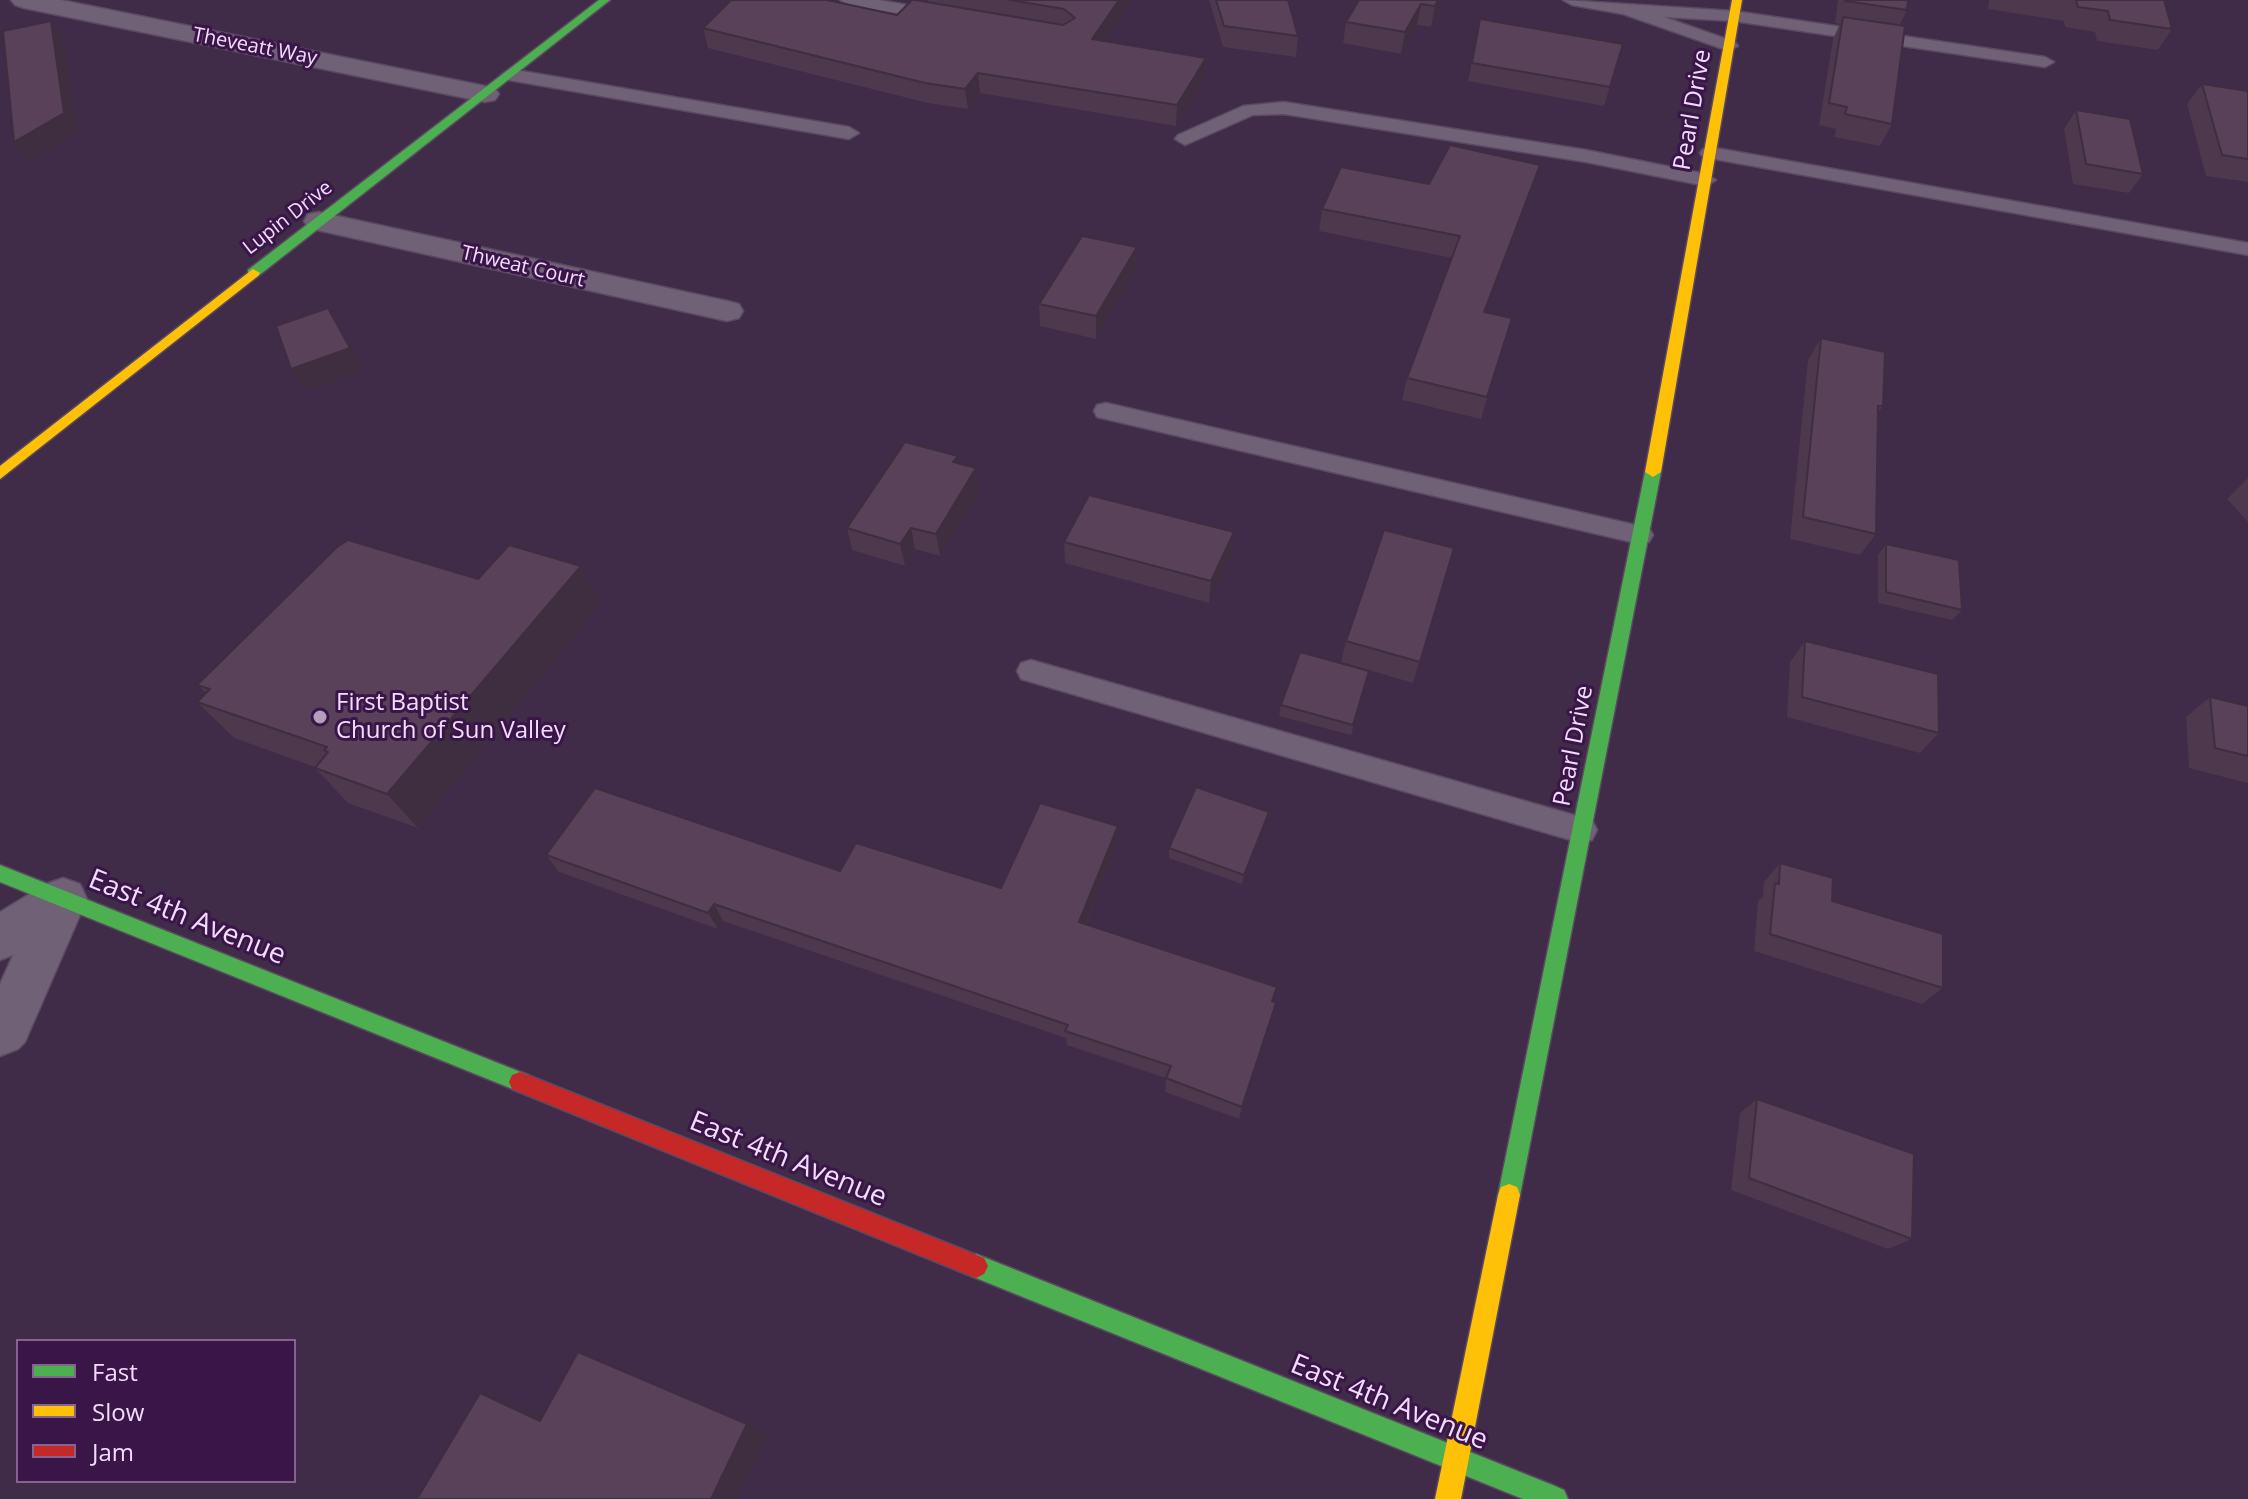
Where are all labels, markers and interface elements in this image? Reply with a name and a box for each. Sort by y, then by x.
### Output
street label: Theveatt Way [191,23,319,71]
street label: Pearl Drive [1668,47,1718,173]
street label: Lupin Drive [239,176,337,260]
street label: Thweat Court [459,241,587,293]
street label: Pearl Drive [1548,683,1600,809]
place label: First Baptist Church of Sun Valley [336,689,566,745]
marker: First Baptist Church of Sun Valley [311,708,329,726]
street label: East 4th Avenue [84,863,290,973]
street label: East 4th Avenue [685,1105,891,1215]
legend [16,1339,296,1483]
street label: East 4th Avenue [1286,1348,1492,1458]
text: Fast [92,1355,138,1388]
text: Slow [92,1395,144,1428]
text: Jam [92,1435,134,1468]

